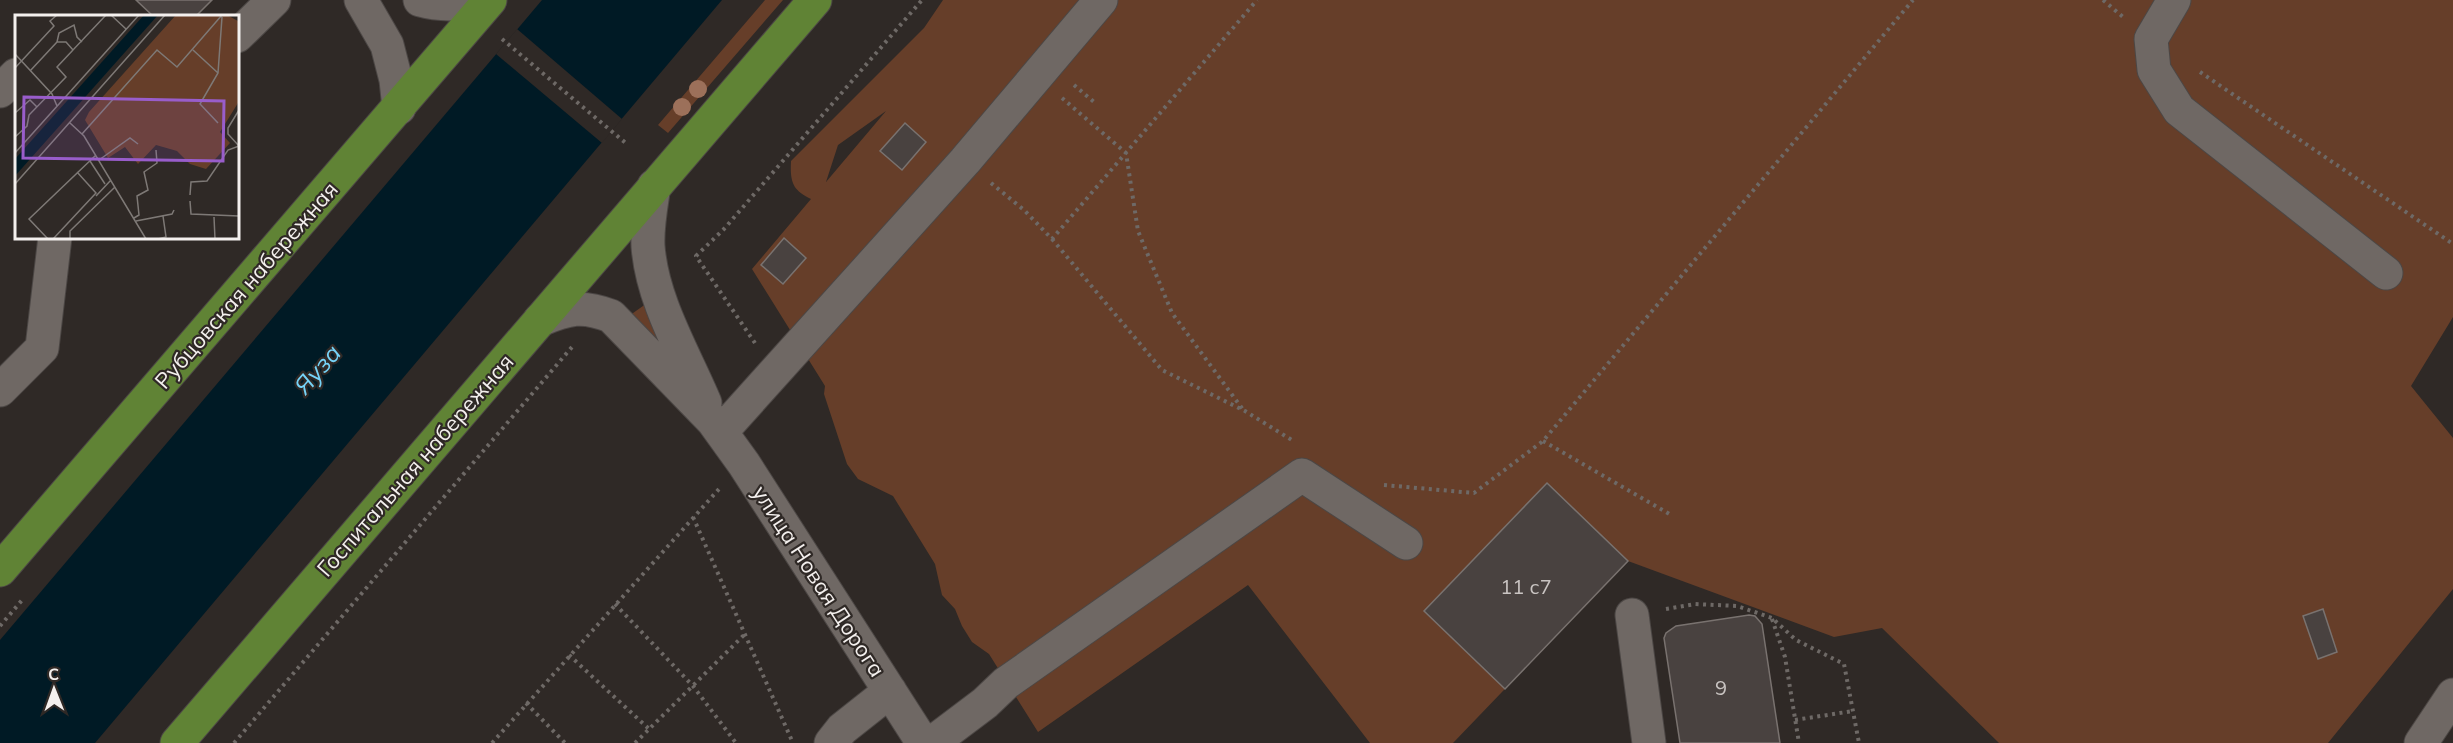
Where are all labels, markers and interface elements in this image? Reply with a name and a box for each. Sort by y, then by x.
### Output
inset map [15,15,238,238]
street label: Рубцовская набережная [148,176,344,394]
water label: Яуза [287,338,347,401]
street label: Госпитальная набережная [311,348,519,582]
street label: улица Новая Дорога [747,480,891,682]
house number: 11 с7 [1500,574,1552,599]
north arrow [24,659,84,719]
text: С [48,664,59,684]
house number: 9 [1715,675,1727,700]

